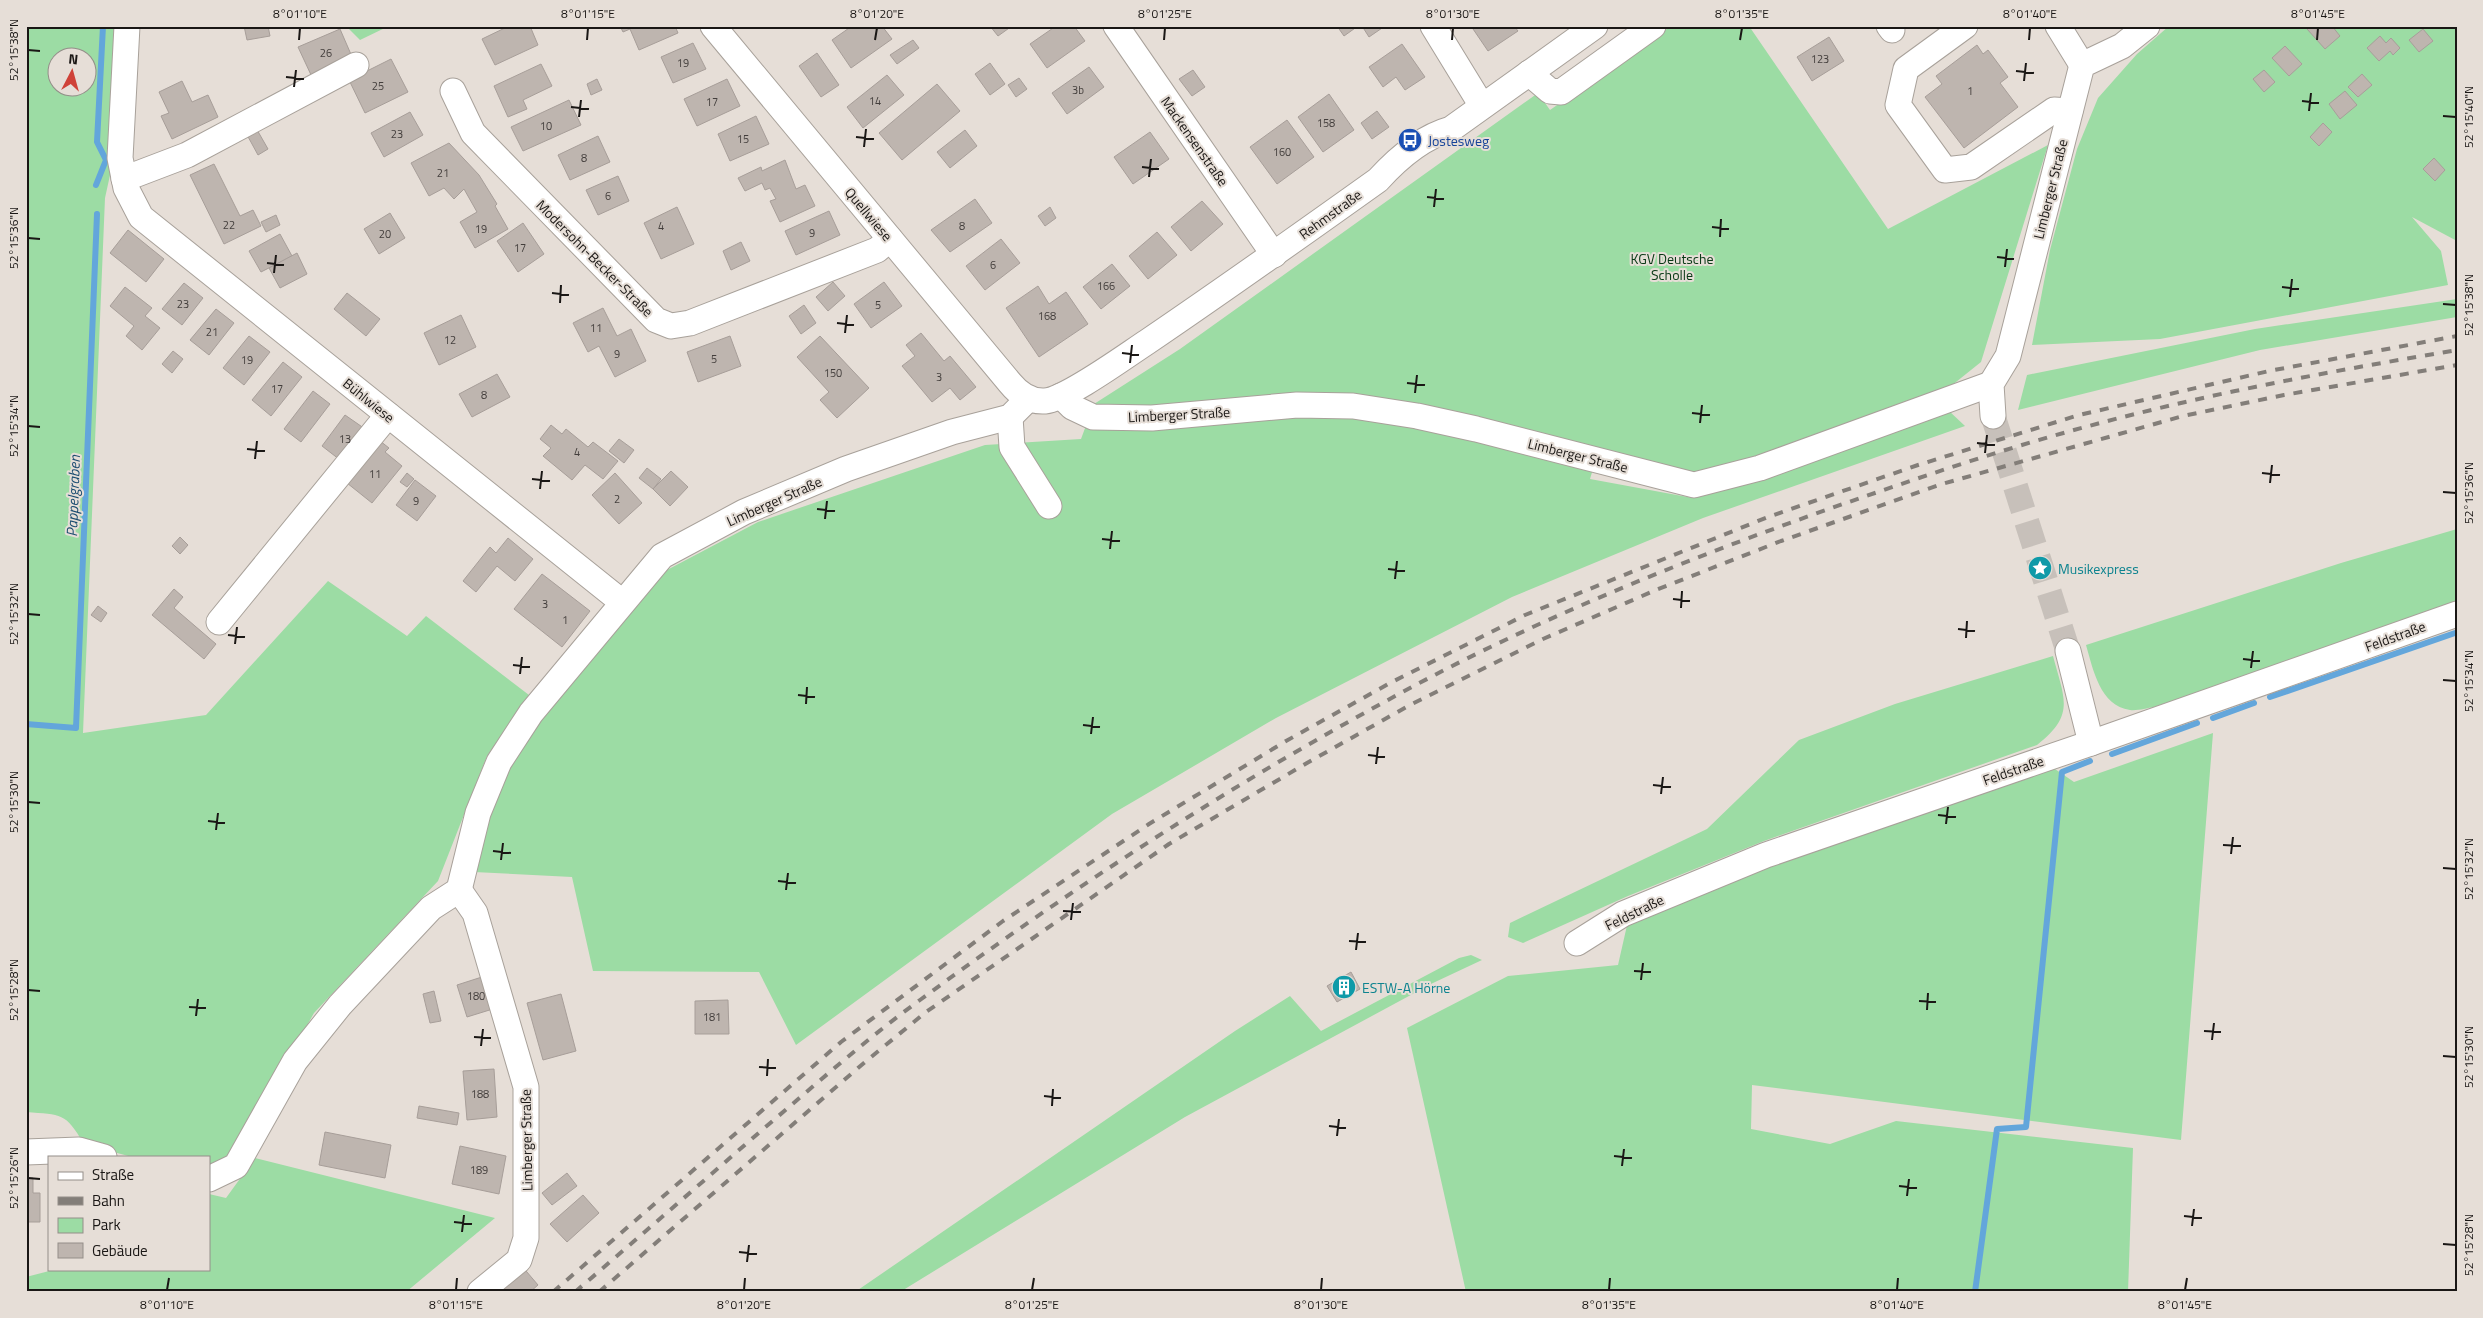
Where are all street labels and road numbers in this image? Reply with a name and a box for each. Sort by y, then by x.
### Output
street label: Mackensenstraße [1156,92,1234,190]
street label: Limberger Straße [2027,137,2073,241]
street label: Quellwiese [840,183,898,245]
street label: Rehmstraße [1294,184,1366,244]
street label: Modersohn-Becker-Straße [532,195,658,321]
street label: Bühlwiese [339,373,399,427]
street label: Limberger Straße [1127,401,1231,427]
street label: Limberger Straße [1526,432,1630,478]
street label: Limberger Straße [723,471,825,531]
street label: Feldstraße [2362,615,2428,657]
street label: Feldstraße [1980,750,2046,790]
street label: Feldstraße [1601,889,1667,935]
street label: Limberger Straße [515,1089,537,1191]

